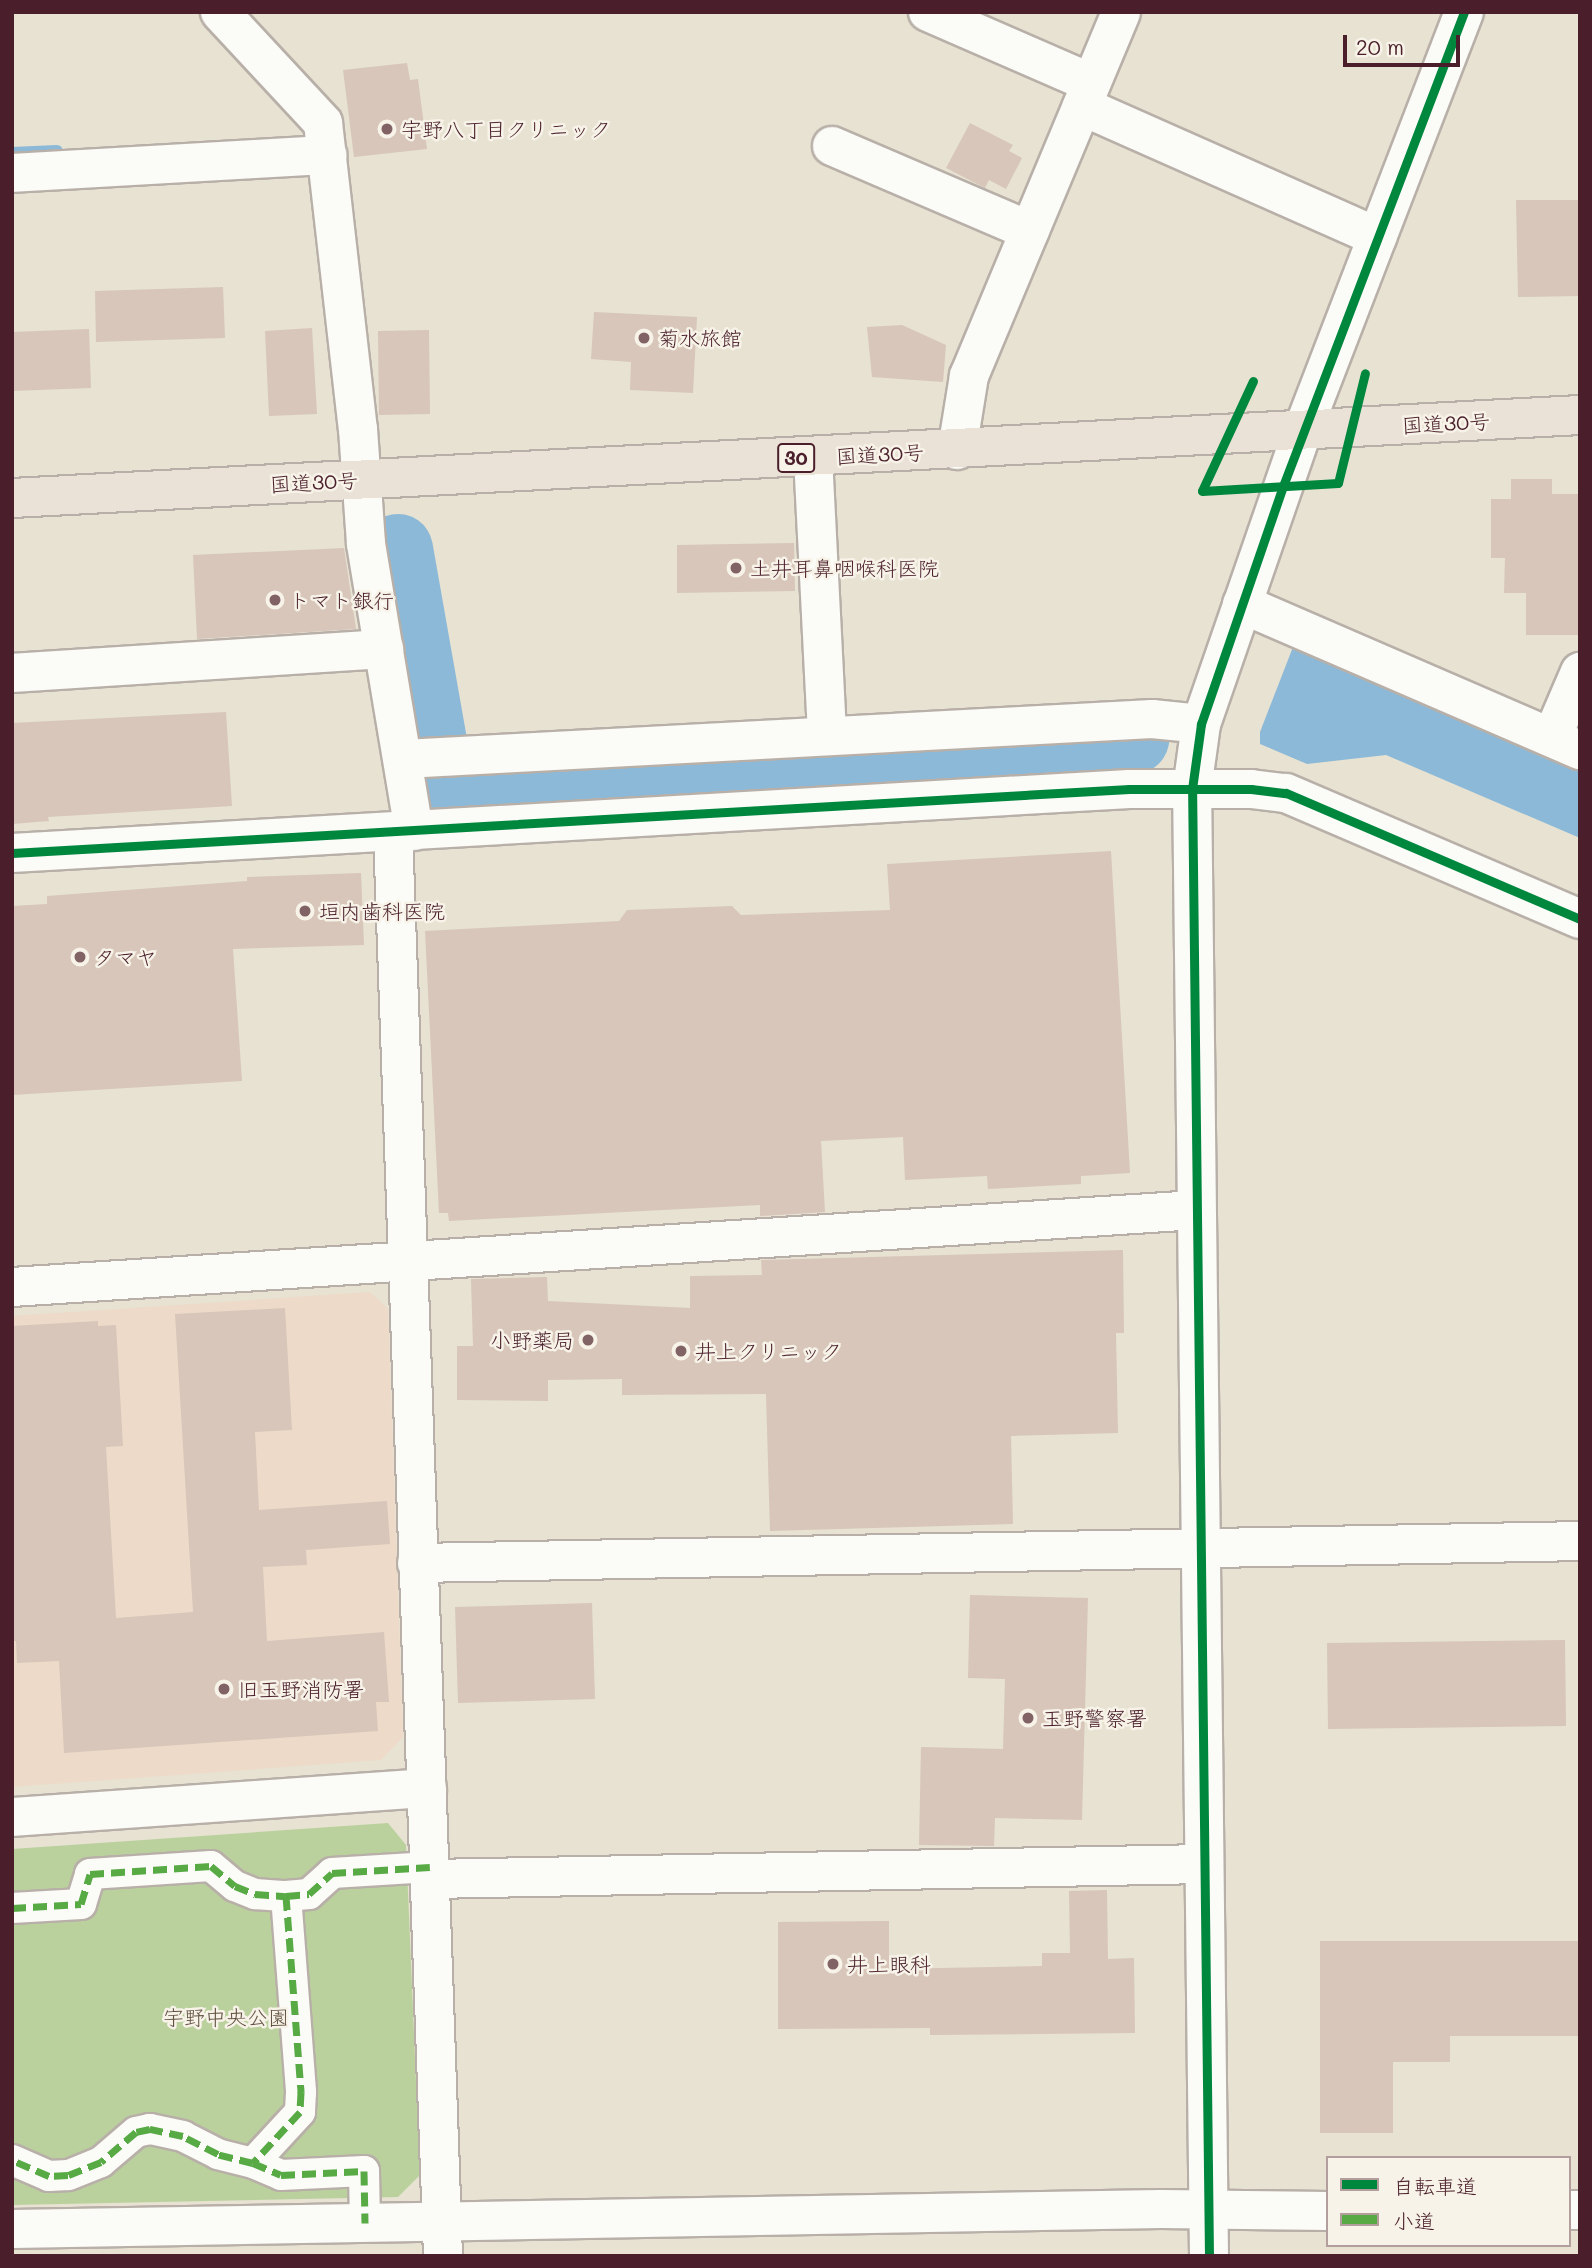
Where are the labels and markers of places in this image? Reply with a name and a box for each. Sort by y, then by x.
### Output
place label: 宇野八丁目クリニック [401,116,611,142]
marker: 宇野八丁目クリニック [379,121,395,137]
place label: 菊水旅館 [658,325,742,351]
marker: 菊水旅館 [636,330,652,346]
place label: 土井耳鼻咽喉科医院 [750,555,939,581]
marker: 土井耳鼻咽喉科医院 [728,560,744,576]
place label: トマト銀行 [289,587,394,613]
marker: トマト銀行 [267,592,283,608]
place label: 垣内歯科医院 [319,898,445,924]
marker: 垣内歯科医院 [297,903,313,919]
place label: タマヤ [94,944,157,970]
marker: タマヤ [72,949,88,965]
place label: 小野薬局 [490,1327,574,1353]
marker: 小野薬局 [580,1332,596,1348]
place label: 井上クリニック [695,1338,842,1364]
marker: 井上クリニック [673,1343,689,1359]
place label: 旧玉野消防署 [238,1676,364,1702]
marker: 旧玉野消防署 [216,1681,232,1697]
place label: 玉野警察署 [1042,1705,1147,1731]
marker: 玉野警察署 [1020,1710,1036,1726]
place label: 井上眼科 [847,1951,931,1977]
marker: 井上眼科 [825,1956,841,1972]

